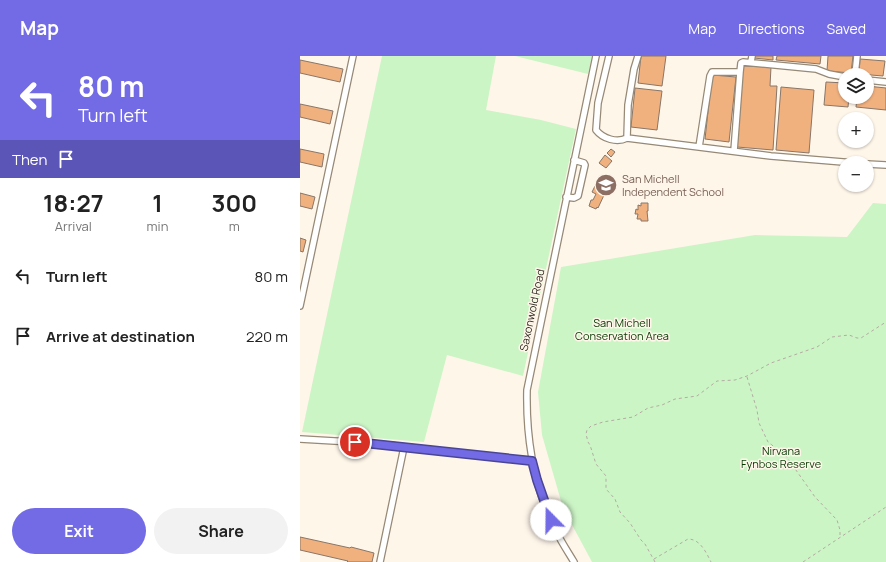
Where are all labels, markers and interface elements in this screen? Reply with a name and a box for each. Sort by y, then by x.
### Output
text: Map [20,15,59,41]
text: Map [688,19,716,38]
text: Directions [738,19,805,38]
text: Saved [827,19,866,38]
text: 80 m [78,67,144,105]
map controls [838,68,874,192]
button: layers [838,68,874,104]
icon: left [12,72,64,124]
text: Turn left [78,103,148,127]
button: + [838,112,874,148]
icon: arrive [55,148,77,170]
text: Then [12,149,47,170]
button: − [838,156,874,192]
place label: San Michell Independent School [622,171,724,199]
school or university icon: San Michell Independent School [593,172,619,198]
text: 18:27 [43,186,104,219]
text: 1 [152,186,163,219]
text: 300 [211,186,257,219]
text: Arrival [55,217,92,235]
text: min [147,217,168,235]
text: m [229,217,240,235]
icon: left [12,265,34,287]
text: Turn left [46,266,108,287]
text: 80 m [254,266,288,287]
street label: Saxonwold Road [515,267,548,352]
park label: San Michell Conservation Area [575,315,669,343]
icon: arrive [12,325,34,347]
text: Arrive at destination [46,326,195,347]
text: 220 m [246,326,288,347]
pin [338,425,372,459]
icon: arrive [344,431,366,453]
park label: Nirvana Fynbos Reserve [741,443,822,471]
position arrow [530,499,572,541]
button: Exit [12,508,146,554]
button: Share [154,508,288,554]

